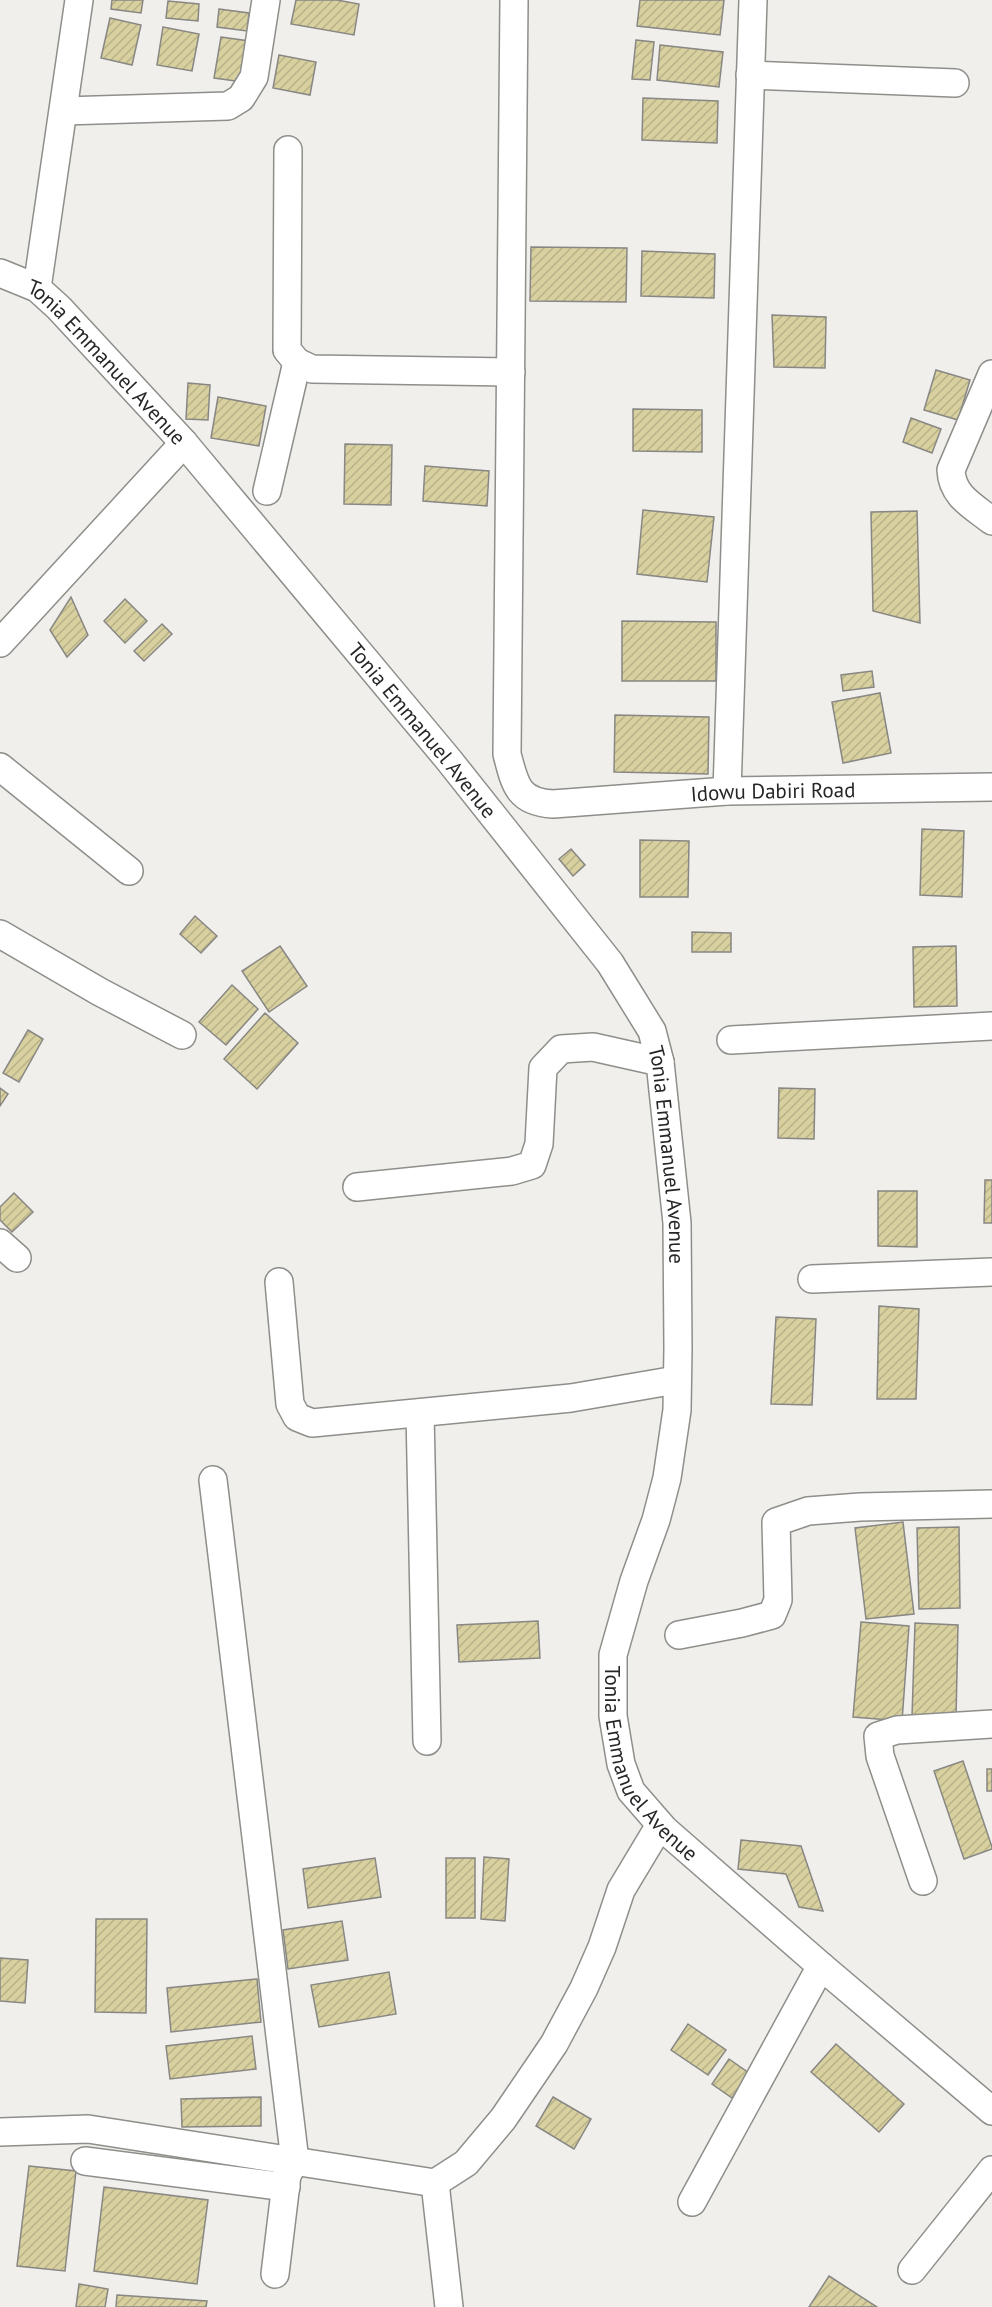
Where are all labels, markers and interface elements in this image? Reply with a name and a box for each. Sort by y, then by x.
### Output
street label: Tonia Emmanuel Avenue [24,272,192,450]
street label: Tonia Emmanuel Avenue [343,637,503,823]
street label: Idowu Dabiri Road [690,776,856,807]
street label: Tonia Emmanuel Avenue [643,1043,691,1264]
street label: Tonia Emmanuel Avenue [599,1666,704,1866]

